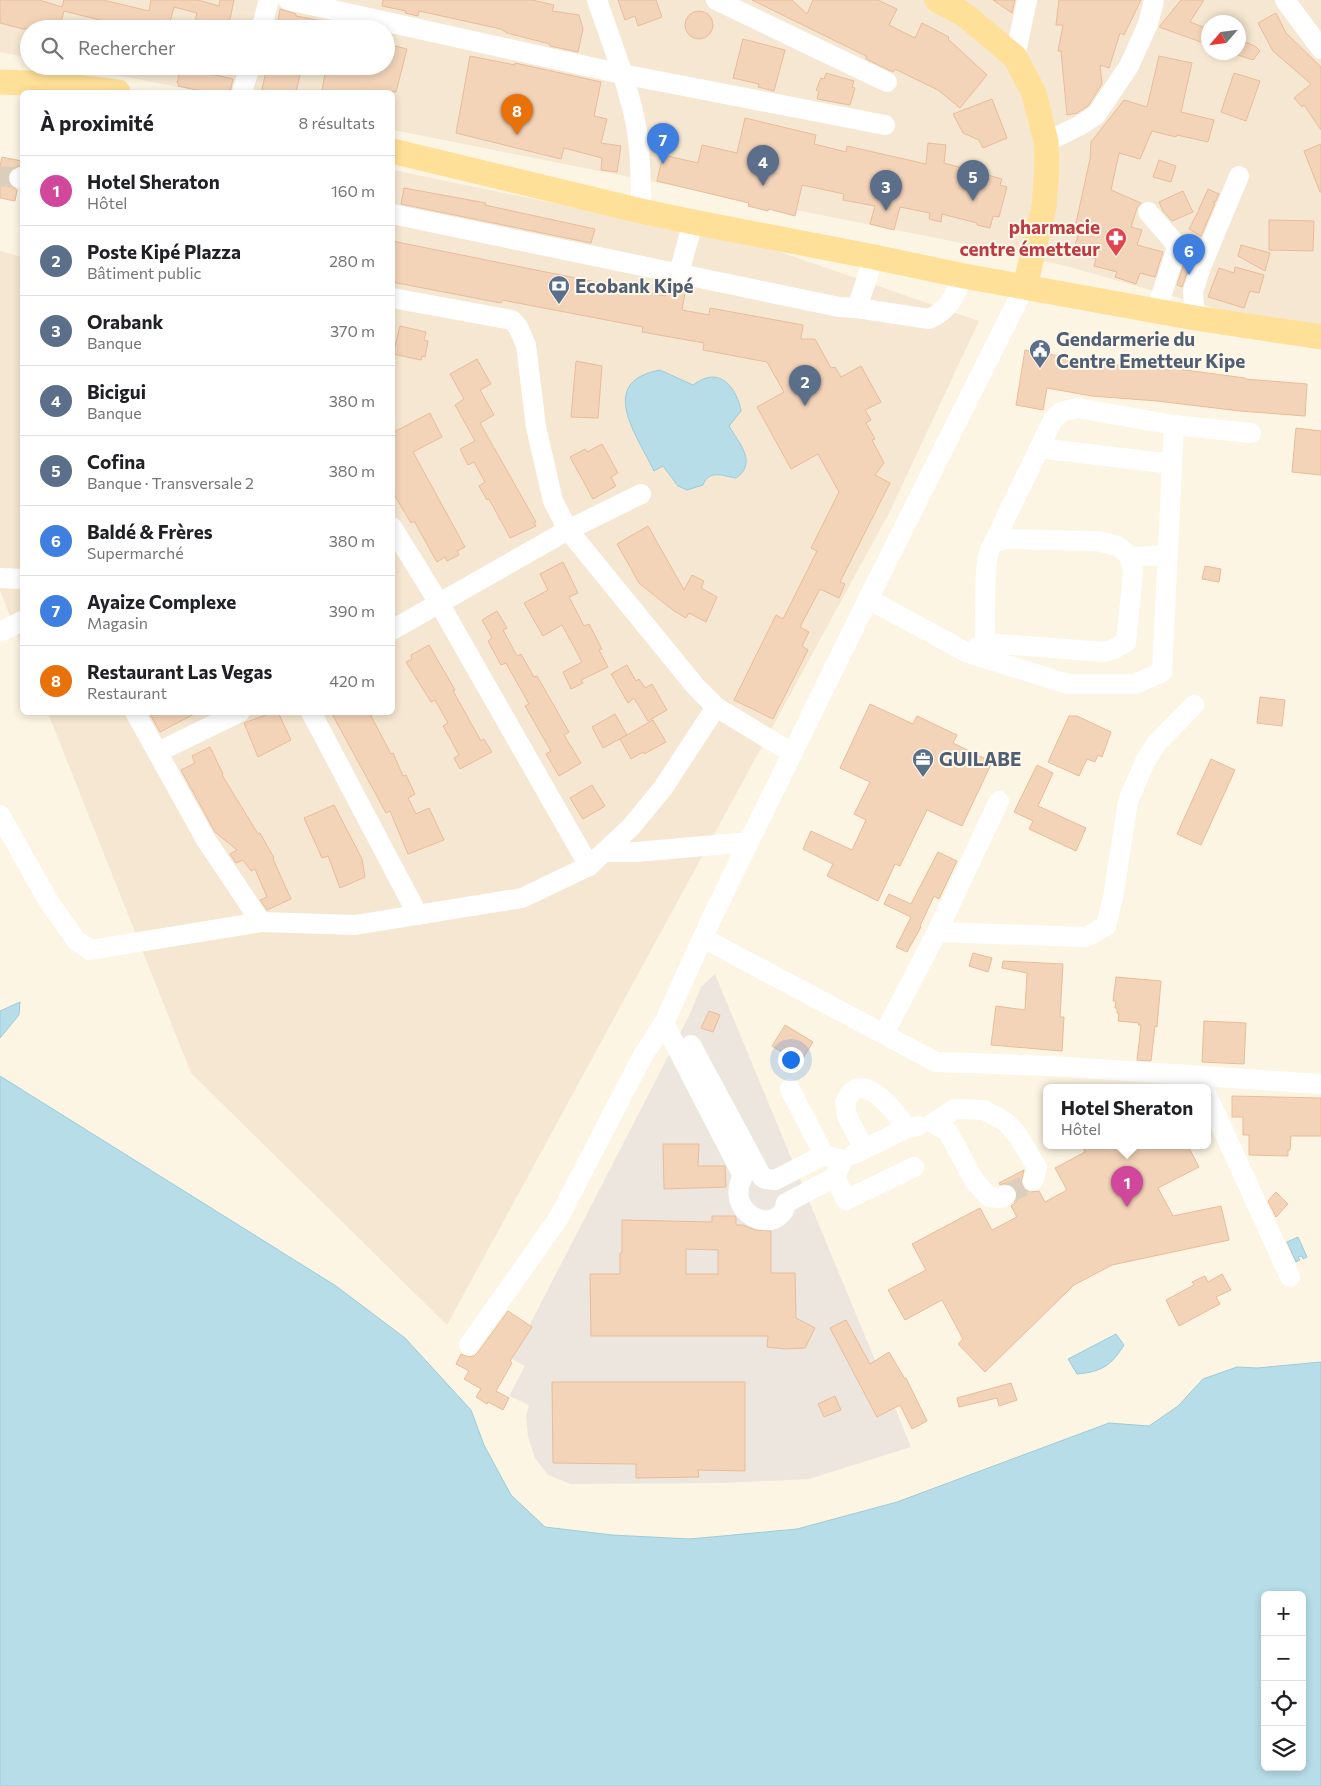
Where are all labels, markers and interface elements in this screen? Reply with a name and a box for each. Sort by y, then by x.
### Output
north arrow [1201,15,1246,60]
search box [20,20,395,75]
icon: search [38,34,66,62]
text: Rechercher [78,36,176,59]
pin: 8 [501,94,533,135]
text: À proximité [40,110,154,135]
text: 8 résultats [299,113,375,132]
pin: 7 [647,123,679,164]
pin: 4 [747,145,779,186]
pin: 5 [957,160,989,201]
text: Hotel Sheraton [87,170,220,193]
pin: 3 [870,170,902,211]
text: 1 [52,181,60,200]
text: 160 m [331,181,375,200]
text: Hôtel [87,193,127,212]
place label: pharmacie centre émetteur [959,215,1100,260]
pharmacy icon: pharmacie centre émetteur [1104,226,1128,257]
pin: 6 [1173,234,1205,275]
text: Poste Kipé Plazza [87,240,241,263]
text: 2 [51,251,61,270]
text: 280 m [329,251,375,270]
text: Bâtiment public [87,263,201,282]
bank icon: Ecobank Kipé [547,274,571,305]
place label: Ecobank Kipé [575,274,694,297]
text: Orabank [87,310,163,333]
text: 3 [51,321,61,340]
text: 370 m [330,321,375,340]
place label: Gendarmerie du Centre Emetteur Kipe [1056,327,1245,372]
text: Banque [87,333,142,352]
public building icon: Gendarmerie du Centre Emetteur Kipe [1028,338,1052,369]
pin: 2 [789,365,821,406]
text: Bicigui [87,380,146,403]
text: 4 [51,391,61,410]
text: 380 m [329,391,375,410]
text: Banque [87,403,142,422]
text: Cofina [87,450,145,473]
text: 5 [51,461,61,480]
text: 380 m [329,461,375,480]
text: Banque · Transversale 2 [87,473,254,492]
text: Baldé & Frères [87,520,213,543]
text: 6 [51,531,61,550]
text: 380 m [329,531,375,550]
text: Supermarché [87,543,184,562]
text: Ayaize Complexe [87,590,236,613]
text: 7 [52,601,60,620]
text: 390 m [329,601,375,620]
text: Magasin [87,613,148,632]
text: Restaurant Las Vegas [87,660,272,683]
text: 8 [51,671,61,690]
text: 420 m [329,671,375,690]
text: Restaurant [87,683,167,702]
office icon: GUILABE [911,747,935,778]
place label: GUILABE [939,747,1021,770]
your location [778,1047,804,1073]
popup [1043,1084,1211,1149]
text: Hotel Sheraton [1061,1096,1193,1119]
text: Hôtel [1061,1119,1101,1138]
pin: 1 [1111,1166,1143,1207]
map controls [1261,1591,1306,1771]
button: + [1261,1591,1306,1636]
button: − [1261,1636,1306,1681]
button: locate [1261,1681,1306,1726]
button: layers [1261,1726,1306,1771]

